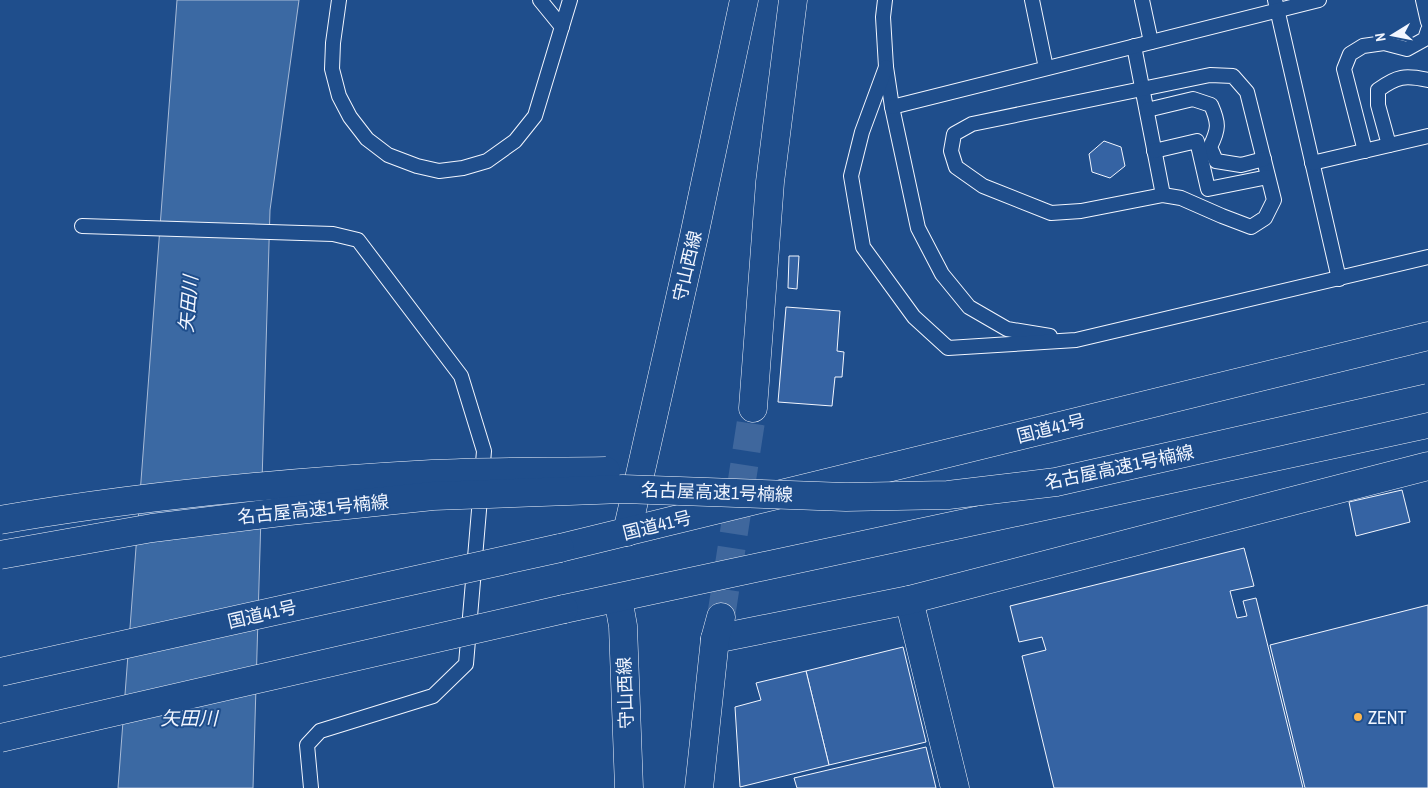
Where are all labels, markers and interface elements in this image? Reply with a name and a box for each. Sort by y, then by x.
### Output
north arrow [1368,10,1418,60]
text: N [1371,32,1390,43]
street label: 守山西線 [667,228,707,304]
water label: 矢田川 [173,272,204,334]
street label: 国道41号 [1014,407,1088,449]
street label: 名古屋高速1号楠線 [1042,439,1196,495]
street label: 名古屋高速1号楠線 [641,477,793,507]
street label: 名古屋高速1号楠線 [236,489,390,529]
street label: 国道41号 [620,504,694,546]
street label: 国道41号 [225,594,299,634]
street label: 守山西線 [611,657,639,729]
water label: 矢田川 [160,705,219,731]
place label: ZENT [1368,705,1407,730]
marker: ZENT [1352,711,1364,723]

